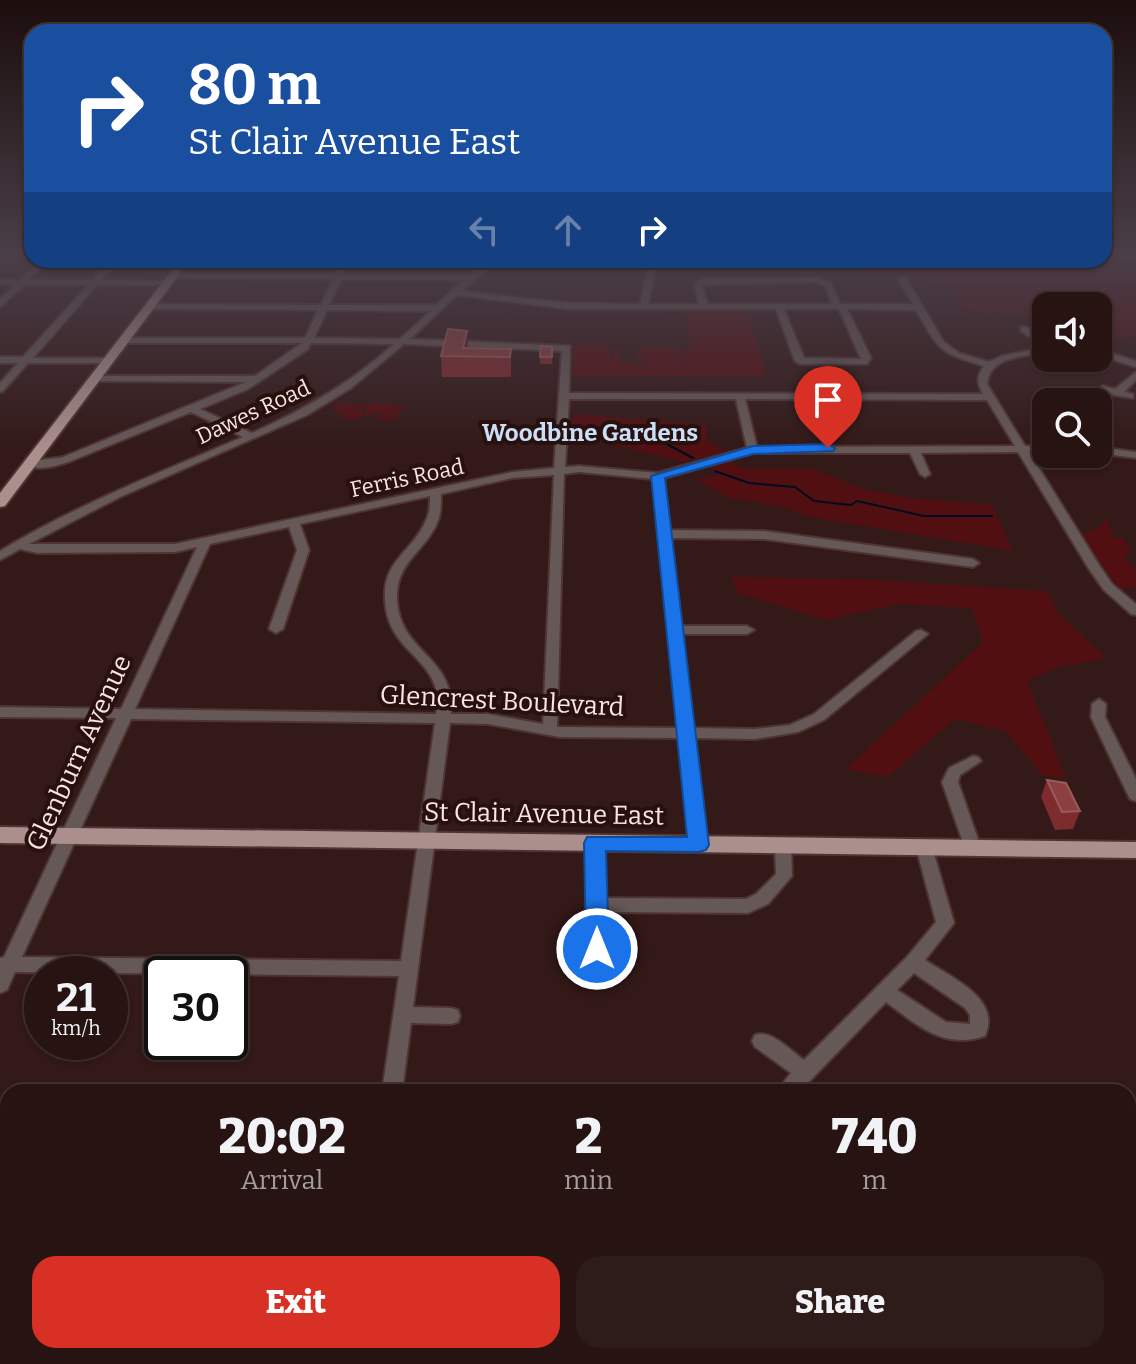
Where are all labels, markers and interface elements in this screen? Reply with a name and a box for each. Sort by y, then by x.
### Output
text: 80 m [188,52,321,119]
icon: right [56,56,160,160]
text: St Clair Avenue East [188,120,520,164]
icon: left [462,208,506,252]
icon: ahead [546,208,590,252]
icon: right [630,208,674,252]
map controls [1032,292,1112,468]
button: sound [1032,292,1112,372]
pin [794,366,862,448]
street label: Dawes Road [192,374,314,450]
icon: arrive [806,378,850,422]
button: search [1032,388,1112,468]
district label: Woodbine Gardens [482,419,698,447]
street label: Ferris Road [348,453,466,503]
street label: Glenburn Avenue [20,650,138,856]
street label: Glencrest Boulevard [379,679,625,723]
street label: St Clair Avenue East [424,796,665,832]
position arrow [555,907,639,991]
speed limit sign: 30 [144,956,248,1060]
text: 21 [56,974,96,1022]
text: km/h [51,1016,101,1040]
text: 20:02 [218,1108,346,1166]
text: 2 [575,1108,602,1166]
text: 740 [831,1108,918,1166]
text: Arrival [241,1165,323,1196]
text: min [564,1165,613,1196]
text: m [862,1165,887,1196]
button: Exit [32,1256,560,1348]
button: Share [576,1256,1104,1348]

